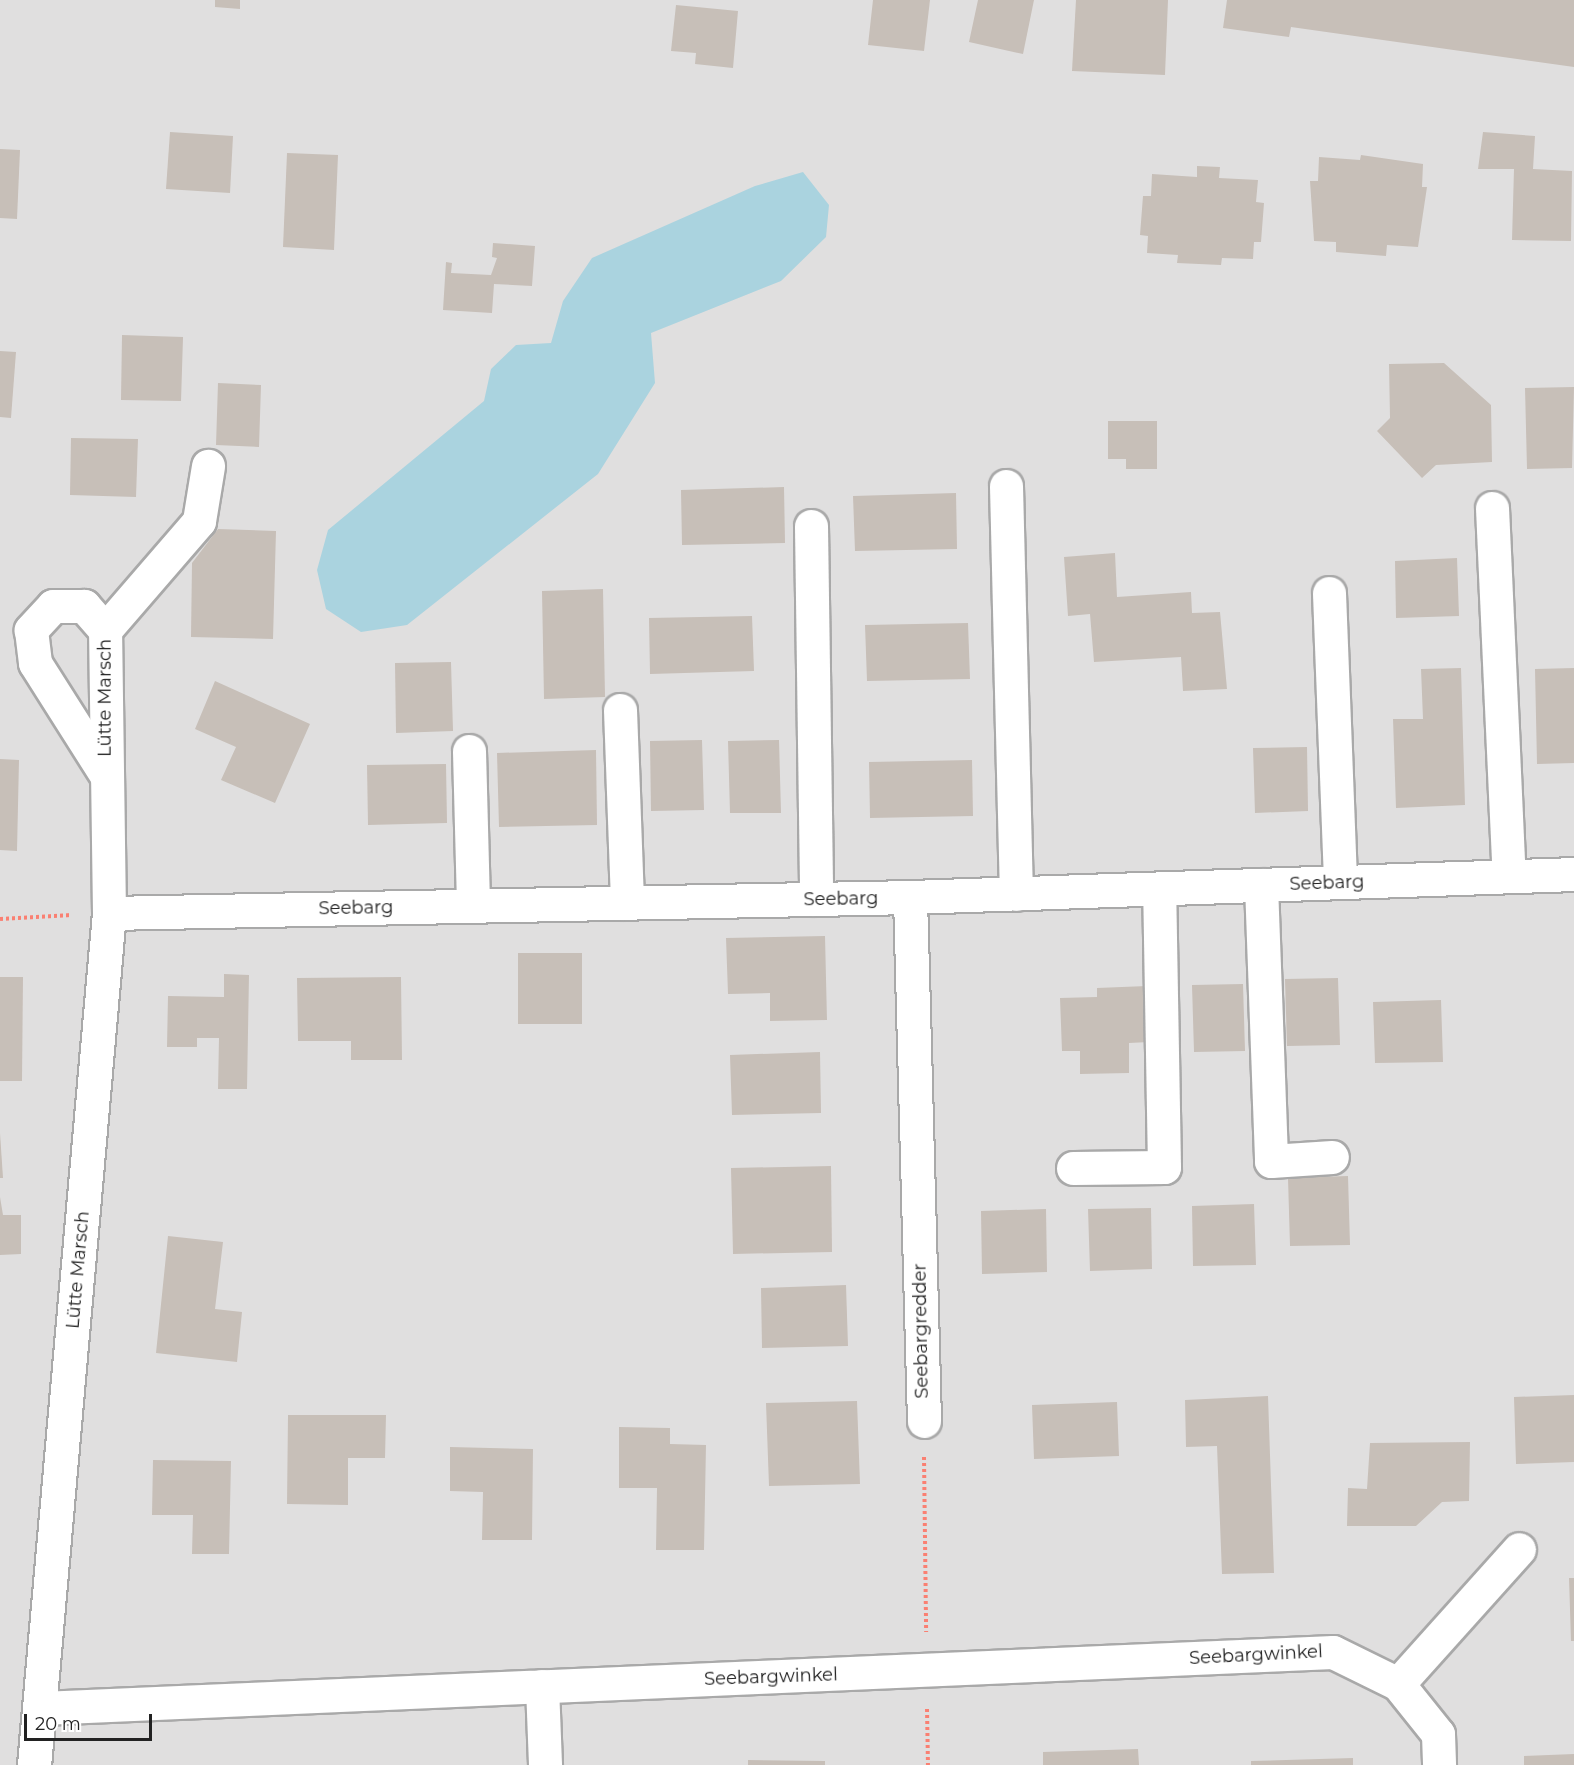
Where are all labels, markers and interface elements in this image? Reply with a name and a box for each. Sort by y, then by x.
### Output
street label: Lütte Marsch [94,639,116,757]
street label: Seebarg [1289,871,1365,895]
street label: Seebarg [803,888,879,910]
street label: Seebarg [318,897,394,919]
street label: Lütte Marsch [62,1210,94,1330]
street label: Seebargredder [909,1263,933,1399]
street label: Seebargwinkel [1189,1641,1323,1669]
street label: Seebargwinkel [704,1664,838,1690]
scale bar [27,1702,154,1740]
text: 20 m [35,1713,81,1735]

